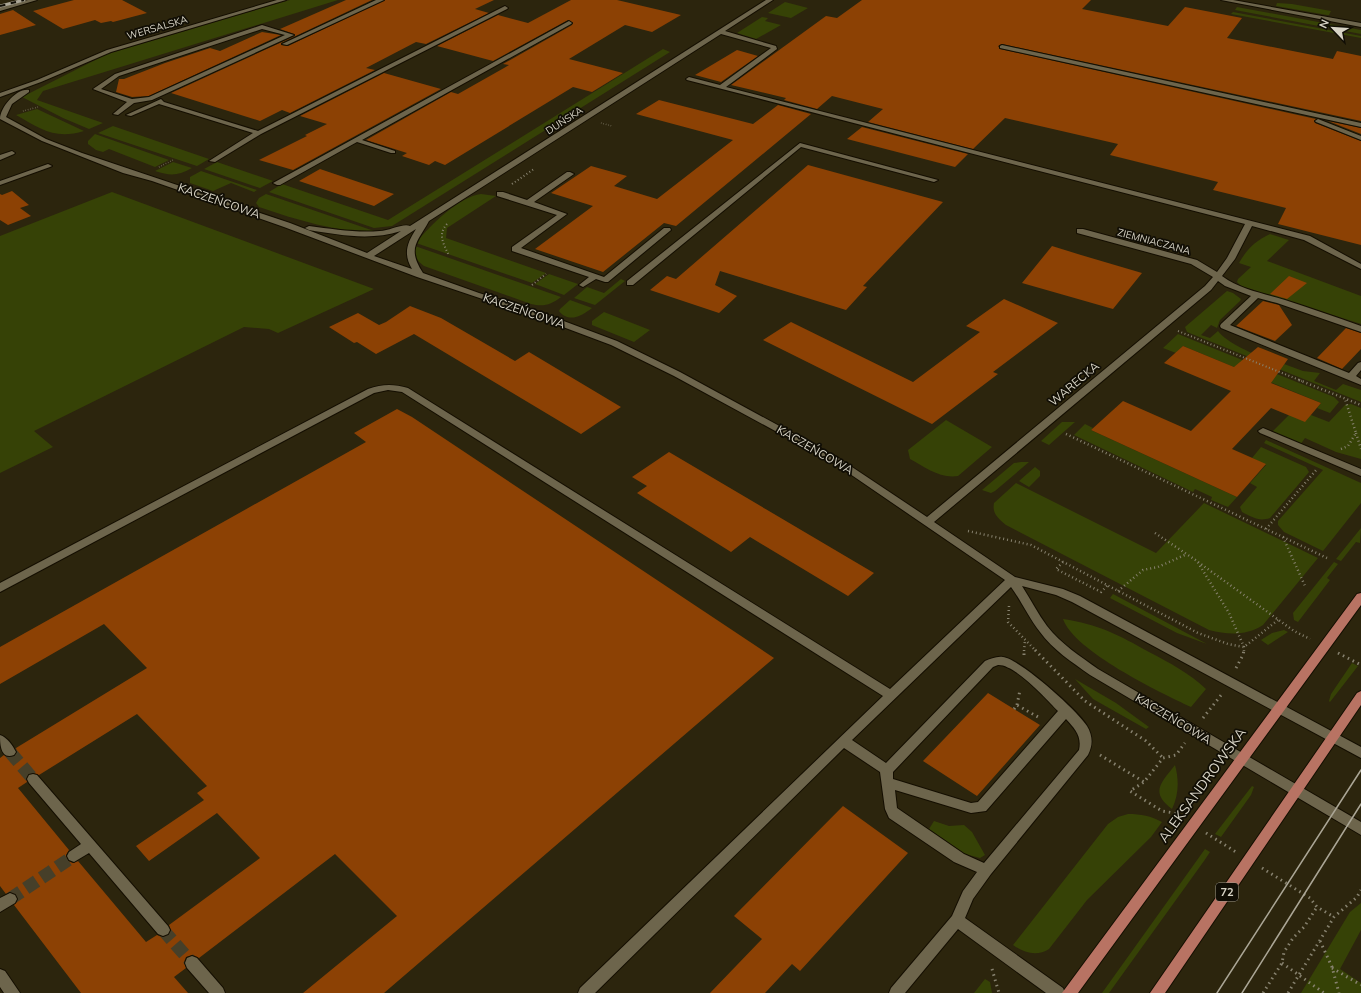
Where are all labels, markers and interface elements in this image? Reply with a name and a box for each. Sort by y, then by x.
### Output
north arrow [1313,8,1353,48]
street label: WERSALSKA [125,12,190,42]
text: N [1316,17,1332,30]
street label: DUŃSKA [543,103,586,137]
street label: KACZEŃCOWA [176,179,262,222]
street label: ZIEMNIACZANA [1116,225,1192,258]
street label: KACZEŃCOWA [481,289,567,332]
street label: WARECKA [1045,358,1102,409]
street label: KACZEŃCOWA [774,422,856,478]
street label: KACZEŃCOWA [1133,690,1214,747]
street label: ALEKSANDROWSKA [1154,723,1250,846]
road number: 72 [1216,883,1238,901]

